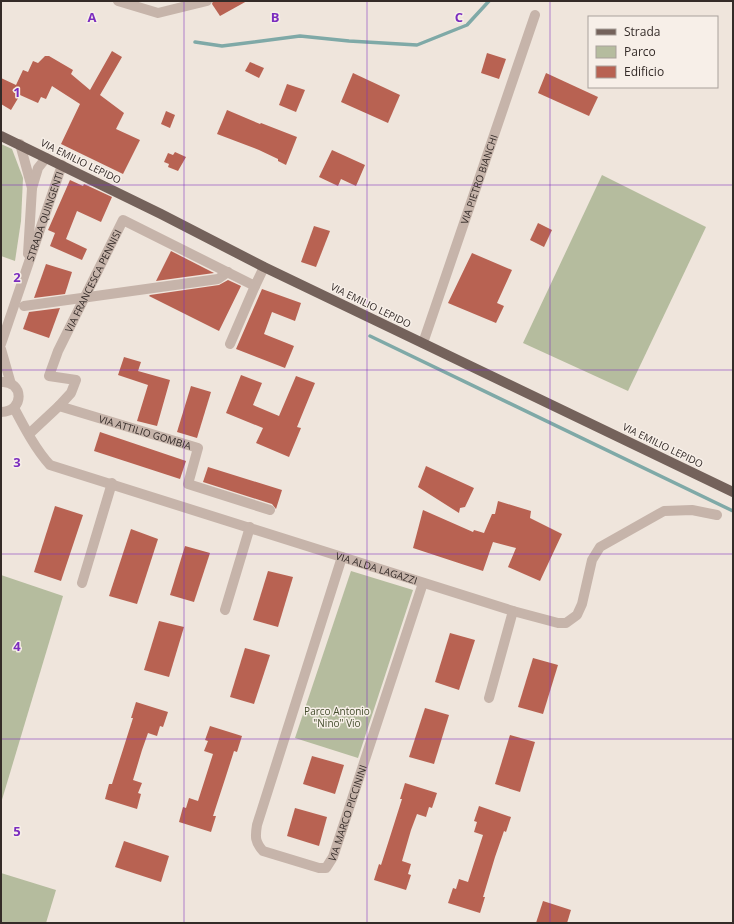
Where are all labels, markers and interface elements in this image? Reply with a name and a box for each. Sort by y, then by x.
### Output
text: A [88,8,97,26]
text: B [271,8,280,26]
text: C [455,8,463,26]
legend [588,16,718,88]
text: Strada [624,23,660,40]
text: Parco [624,43,656,60]
text: Edificio [624,63,664,80]
text: 1 [13,83,21,101]
street label: VIA PIETRO BIANCHI [457,133,501,226]
street label: VIA EMILIO LEPIDO [38,135,124,187]
street label: STRADA QUINGENTI [23,170,66,263]
street label: VIA FRANCESCA PENNISI [61,227,124,334]
text: 2 [13,268,21,286]
street label: VIA EMILIO LEPIDO [328,279,414,331]
street label: VIA ATTILIO GOMBIA [97,411,194,453]
street label: VIA EMILIO LEPIDO [620,419,706,471]
text: 3 [13,453,21,471]
street label: VIA ALDA LAGAZZI [334,549,419,587]
text: 4 [13,637,21,655]
park label: Parco Antonio "Nino" Vio [304,704,370,730]
street label: VIA MARCO PICCININI [325,763,370,864]
text: 5 [13,822,21,840]

